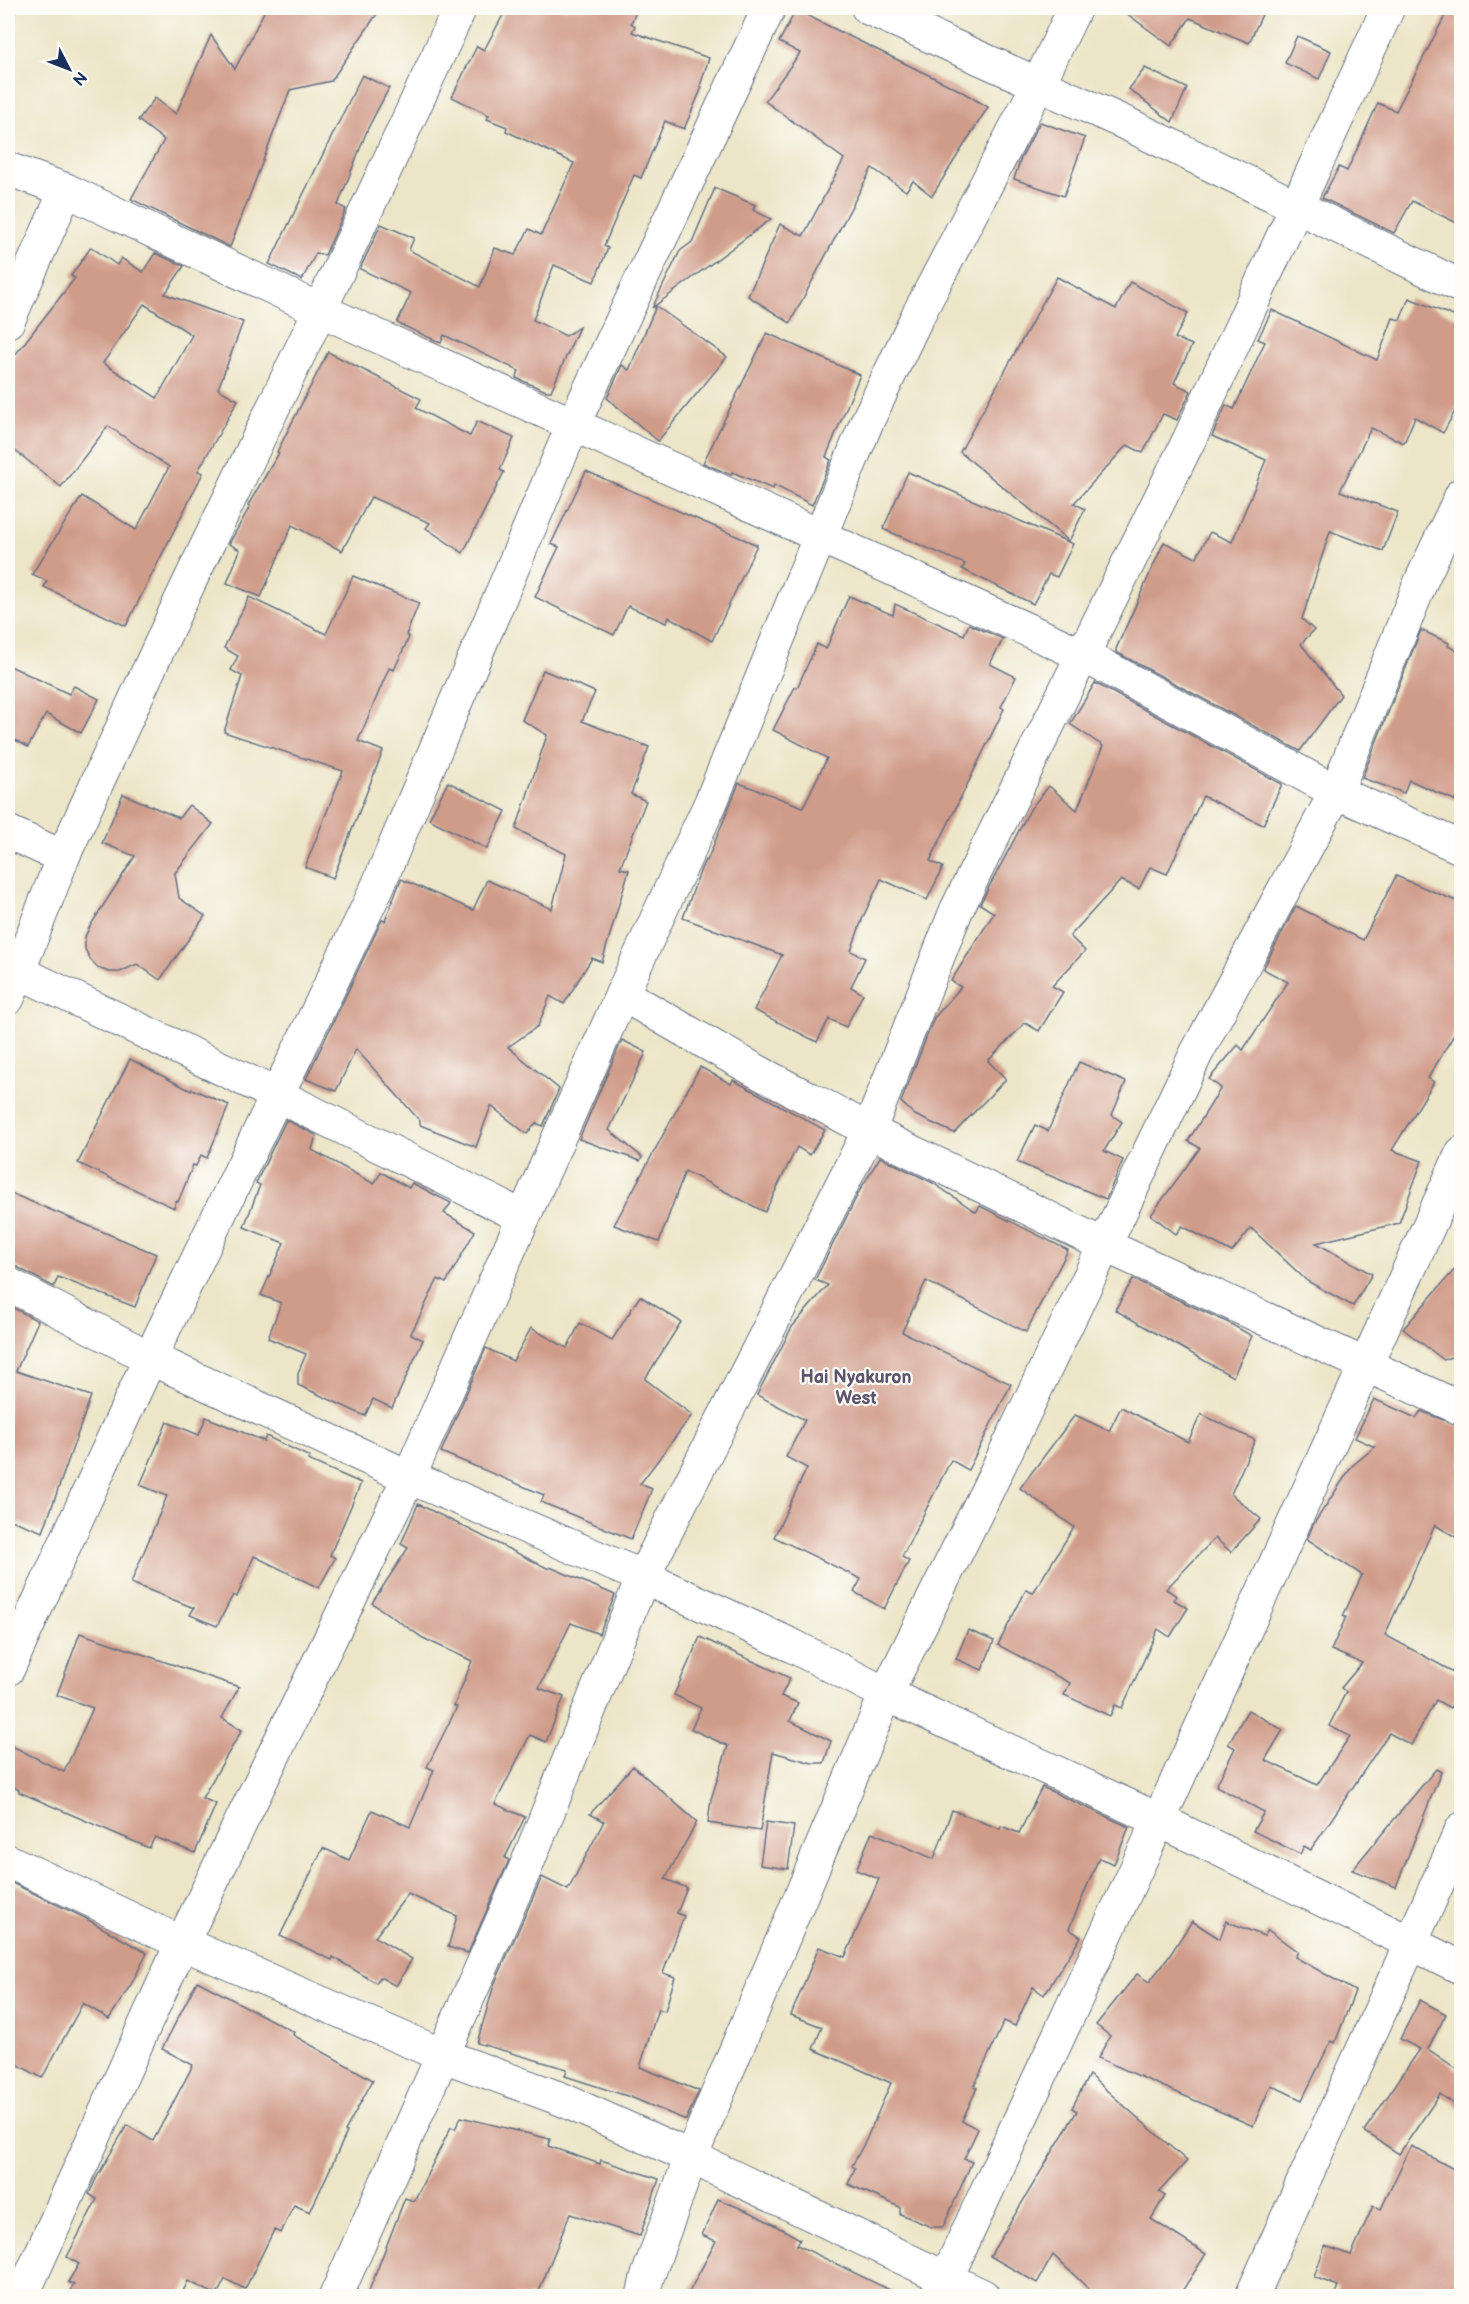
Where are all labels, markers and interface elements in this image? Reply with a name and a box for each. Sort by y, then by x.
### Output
north arrow [39,39,99,99]
text: N [68,67,90,89]
district label: Hai Nyakuron West [800,1367,912,1409]

